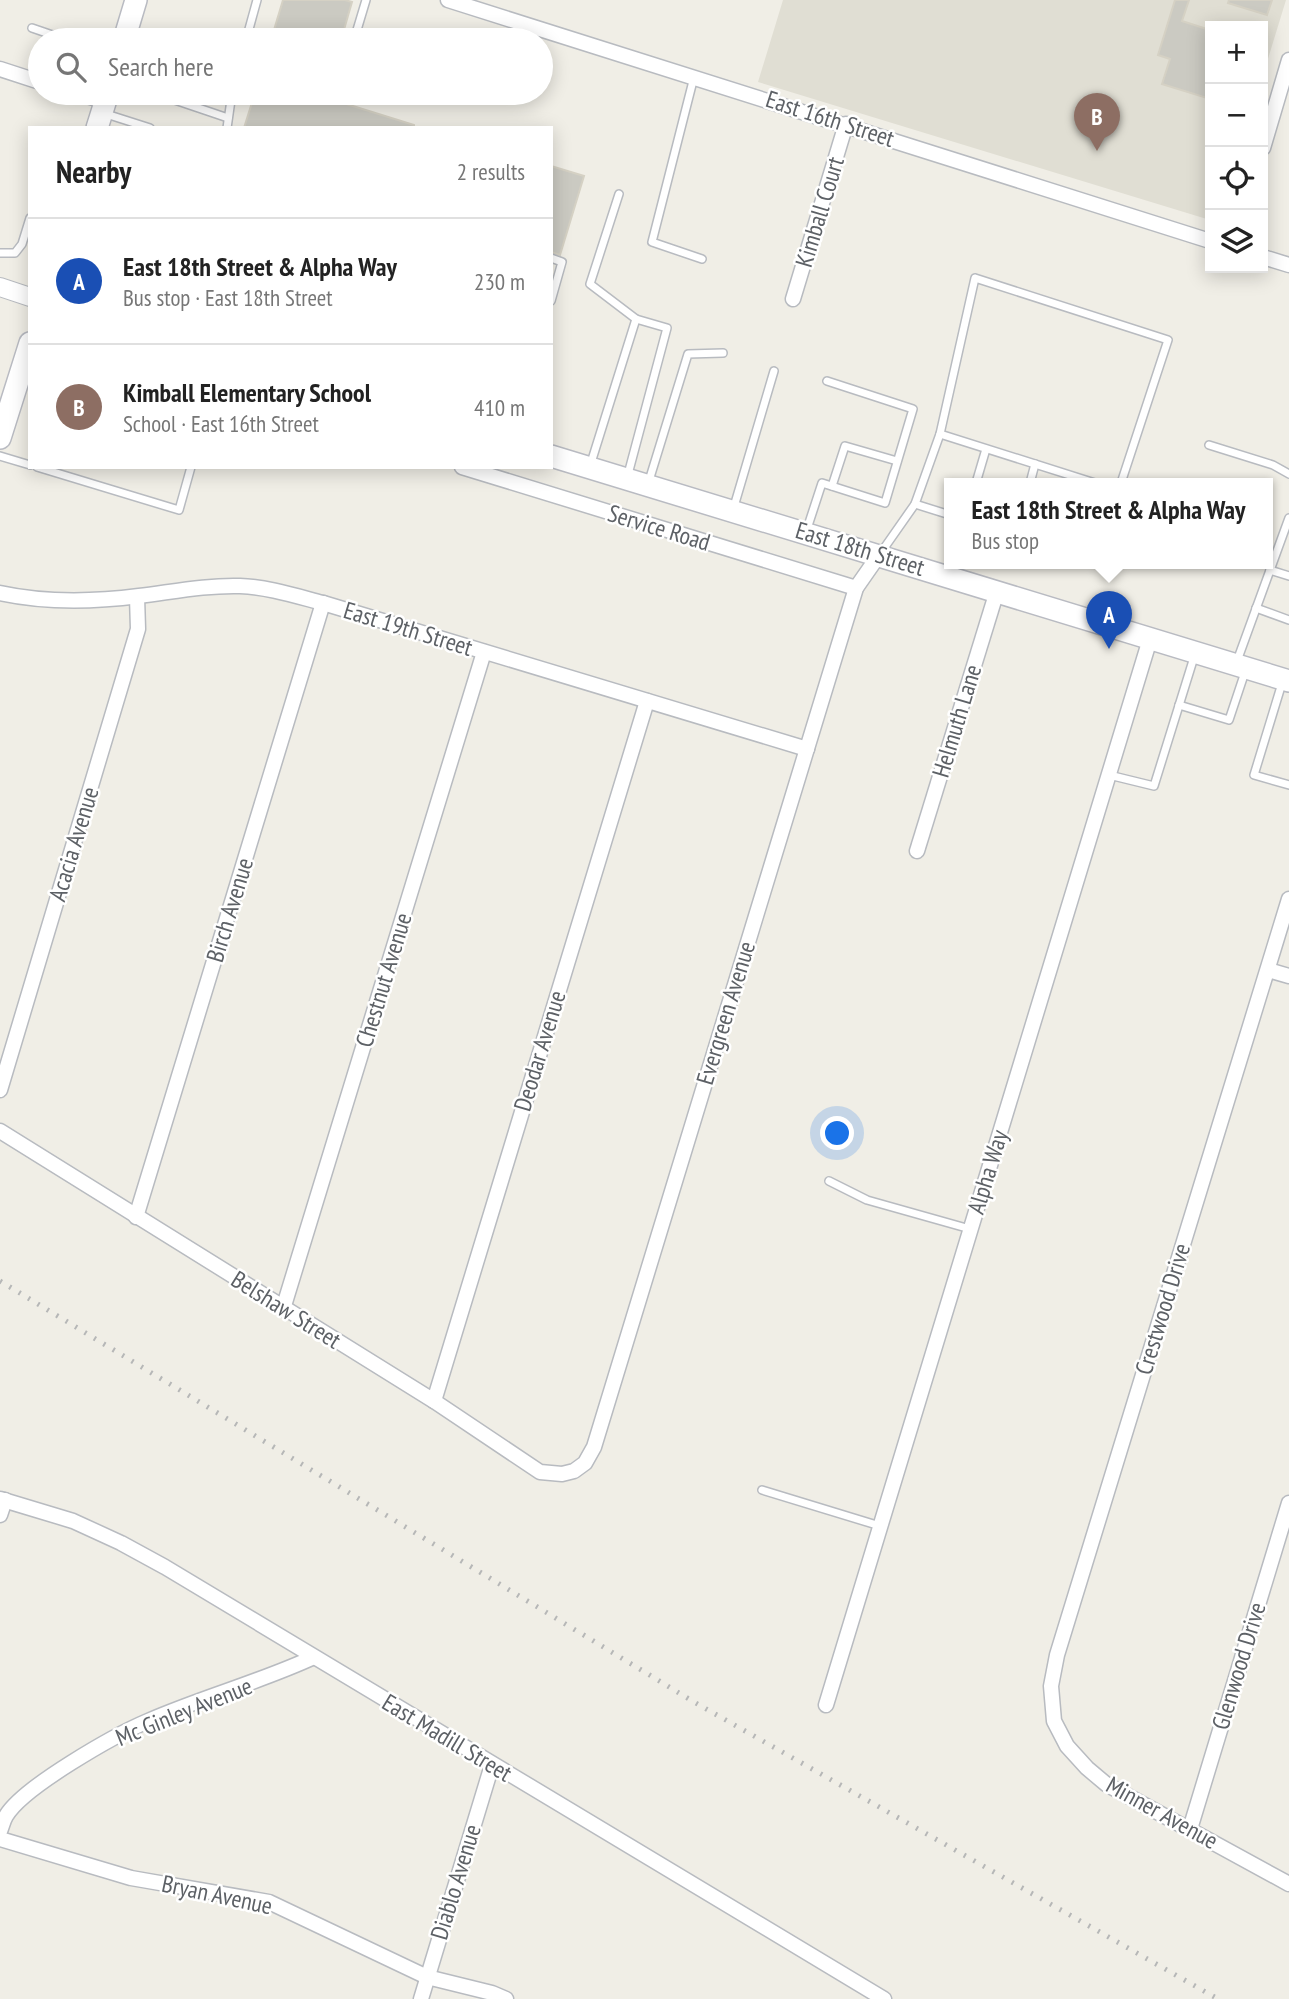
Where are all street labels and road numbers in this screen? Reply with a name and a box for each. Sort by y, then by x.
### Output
street label: East 16th Street [762,83,899,154]
street label: Kimball Court [788,153,851,271]
street label: Service Road [604,497,714,558]
street label: East 18th Street [792,514,929,583]
street label: East 19th Street [340,594,477,663]
street label: Helmuth Lane [925,661,988,781]
street label: Acacia Avenue [41,783,106,905]
street label: Birch Avenue [199,854,260,966]
street label: Chestnut Avenue [348,909,419,1051]
street label: Evergreen Avenue [689,937,762,1088]
street label: Deodar Avenue [507,987,573,1115]
street label: Alpha Way [960,1126,1015,1218]
street label: Crestwood Drive [1128,1239,1197,1378]
street label: Belshaw Street [226,1264,347,1356]
street label: Glenwood Drive [1204,1598,1273,1733]
street label: Mc Ginley Avenue [111,1670,257,1753]
street label: East Madill Street [377,1687,518,1789]
street label: Minner Avenue [1101,1769,1224,1856]
street label: Diablo Avenue [423,1820,488,1943]
street label: Bryan Avenue [159,1868,275,1921]

